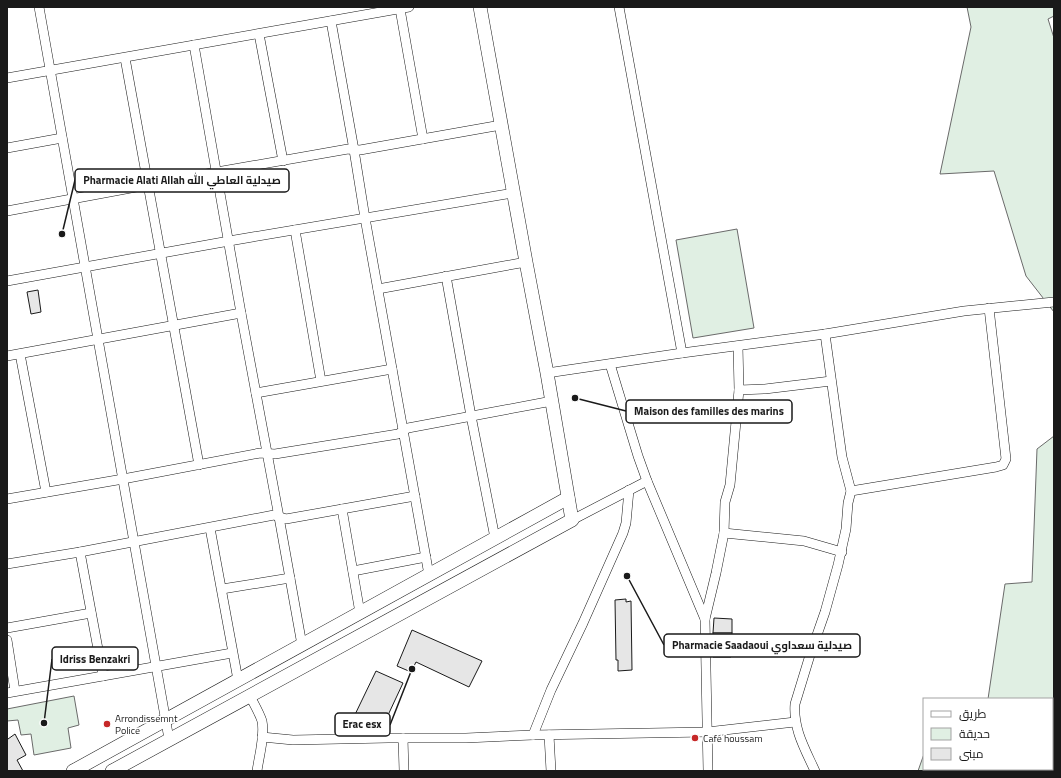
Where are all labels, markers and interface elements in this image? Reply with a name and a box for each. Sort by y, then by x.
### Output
callout: Pharmacie Alati Allah صيدلية العاطي الله [75,169,289,192]
text: Pharmacie Alati Allah صيدلية العاطي الله [83,172,281,190]
callout: Maison des familles des marins [626,400,792,423]
text: Maison des familles des marins [634,403,784,419]
callout: Pharmacie Saadaoui صيدلية سعداوي [664,634,860,657]
text: Pharmacie Saadaoui صيدلية سعداوي [672,637,852,655]
callout: Idriss Benzakri [52,647,138,670]
text: Idriss Benzakri [60,651,130,667]
legend [923,698,1053,770]
text: طريق [959,704,987,723]
place label: Arrondissemnt Police [115,711,178,738]
callout: Erac esx [335,713,390,736]
text: Erac esx [342,716,382,732]
marker: Arrondissemnt Police [102,719,112,729]
text: حديقة [959,724,990,743]
place label: Café houssam [703,731,763,746]
marker: Café houssam [690,733,700,743]
text: مبنى [959,744,984,763]

